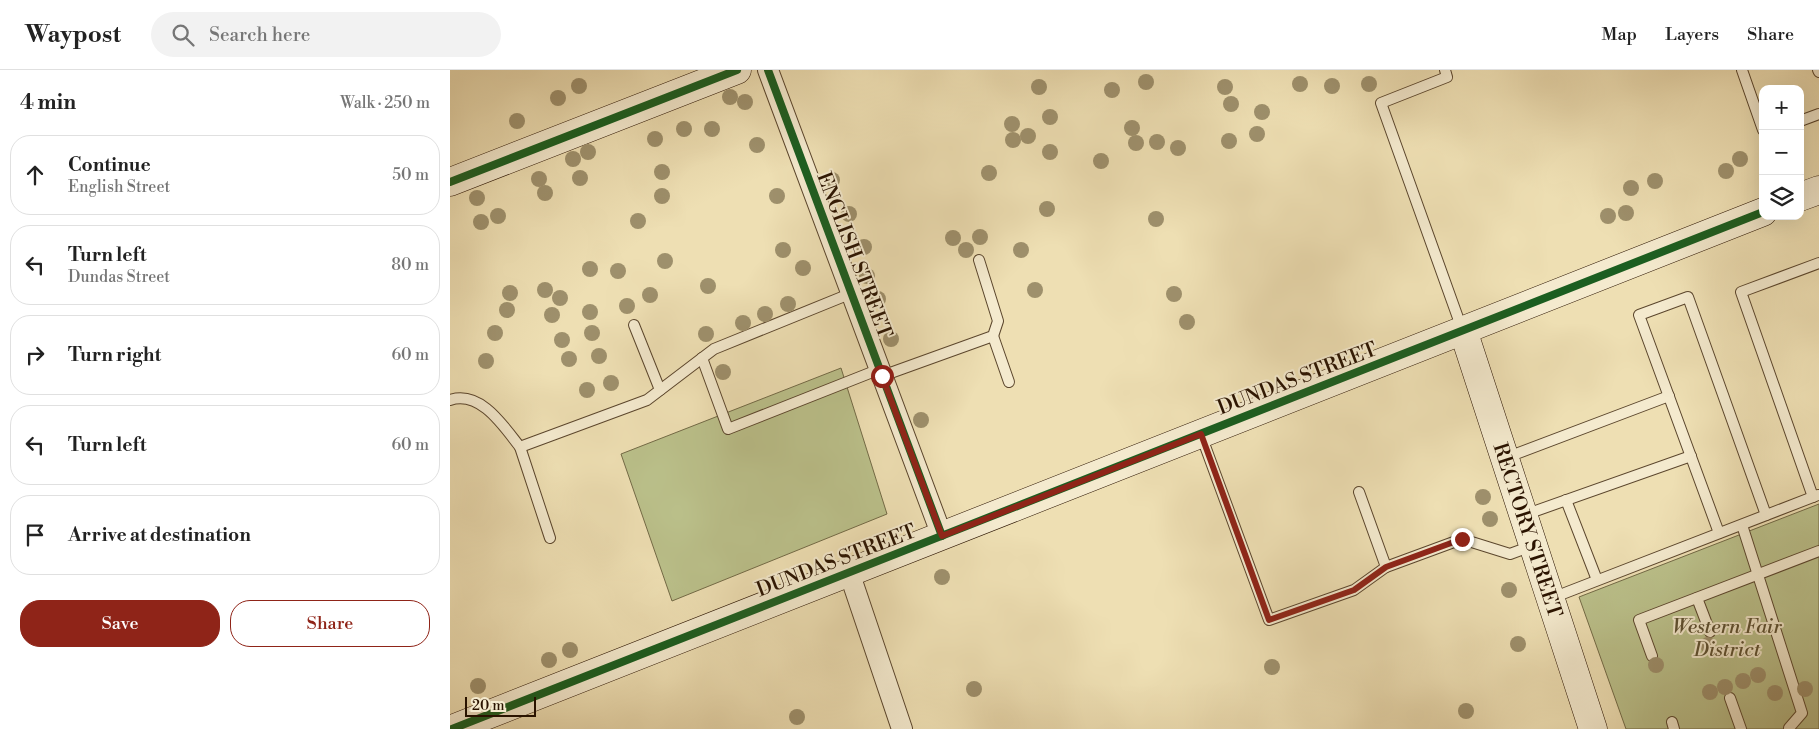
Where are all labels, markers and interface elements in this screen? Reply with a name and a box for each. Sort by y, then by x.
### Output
search box [151,12,501,57]
text: Waypost [25,20,121,50]
icon: search [169,21,197,49]
text: Search here [209,23,310,47]
text: Map [1602,23,1637,46]
text: Layers [1665,23,1719,46]
text: Share [1747,23,1794,46]
map controls [1759,85,1804,220]
button: + [1759,85,1804,130]
text: 4 min [20,90,76,116]
text: Walk · 250 m [340,93,430,113]
button: − [1759,130,1804,175]
text: Continue [68,153,151,177]
icon: ahead [21,161,49,189]
text: 50 m [392,165,429,185]
street label: ENGLISH STREET [810,169,897,342]
button: layers [1759,175,1804,220]
text: English Street [68,177,170,197]
text: Turn left [68,243,147,267]
icon: left [21,251,49,279]
text: 80 m [391,255,429,275]
text: Dundas Street [68,267,170,287]
street label: DUNDAS STREET [1214,337,1381,421]
icon: right [21,341,49,369]
text: Turn right [68,343,161,367]
text: 60 m [391,345,429,365]
route start [871,365,894,388]
icon: left [21,431,49,459]
text: Turn left [68,433,147,457]
text: 60 m [391,435,429,455]
street label: RECTORY STREET [1487,440,1567,621]
street label: DUNDAS STREET [753,519,920,603]
icon: arrive [21,521,49,549]
text: Arrive at destination [68,523,251,547]
route end [1451,528,1474,551]
button: Save [20,600,220,647]
button: Share [230,600,430,647]
park label: Western Fair District [1672,615,1782,663]
scale bar [465,694,536,717]
text: 20 m [472,697,504,715]

